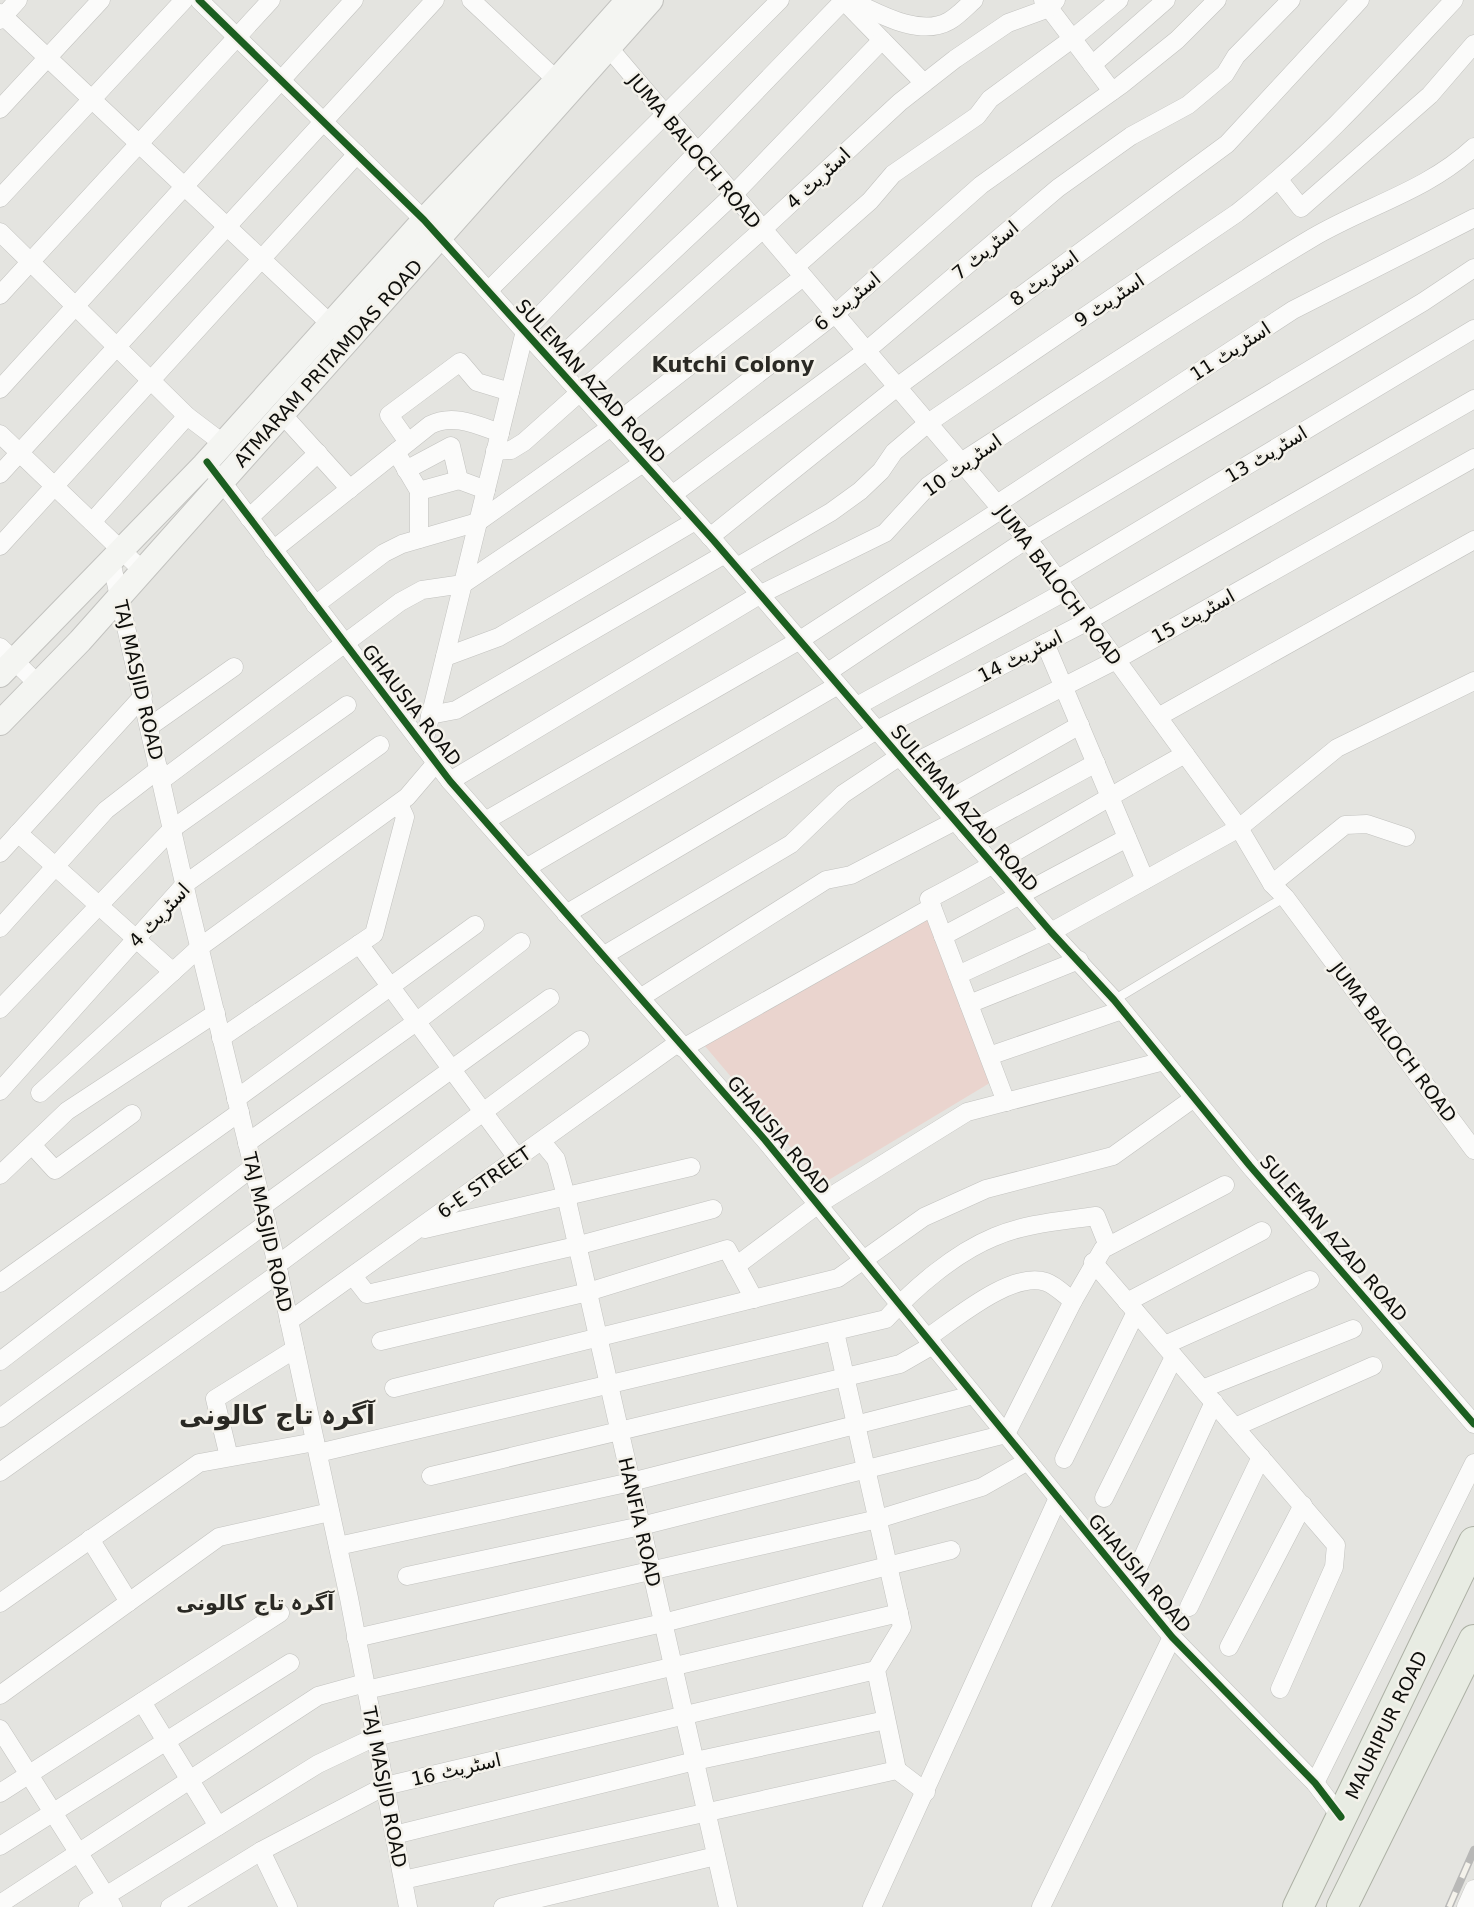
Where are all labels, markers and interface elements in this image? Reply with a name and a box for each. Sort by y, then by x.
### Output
street label: JUMA BALOCH ROAD [623,69,766,233]
street label: اسٹریٹ 4 [781,143,855,214]
street label: اسٹریٹ 7 [947,216,1023,285]
street label: اسٹریٹ 8 [1005,246,1083,311]
street label: ATMARAM PRITAMDAS ROAD [229,255,427,471]
street label: اسٹریٹ 6 [809,267,885,336]
street label: اسٹریٹ 9 [1070,269,1149,332]
street label: SULEMAN AZAD ROAD [511,294,671,468]
street label: اسٹریٹ 11 [1186,317,1275,386]
district label: Kutchi Colony [652,353,815,377]
street label: اسٹریٹ 13 [1221,421,1311,488]
street label: اسٹریٹ 10 [918,429,1006,502]
street label: JUMA BALOCH ROAD [991,500,1126,669]
street label: اسٹریٹ 15 [1148,584,1239,649]
street label: TAJ MASJID ROAD [110,597,168,762]
street label: اسٹریٹ 14 [974,625,1066,687]
street label: GHAUSIA ROAD [358,640,466,770]
street label: SULEMAN AZAD ROAD [887,720,1043,896]
street label: اسٹریٹ 4 [124,878,195,952]
street label: JUMA BALOCH ROAD [1326,957,1461,1126]
street label: GHAUSIA ROAD [723,1071,835,1199]
street label: 6-E STREET [433,1141,535,1222]
street label: TAJ MASJID ROAD [239,1149,297,1314]
street label: SULEMAN AZAD ROAD [1256,1150,1412,1326]
district label: آگرہ تاج کالونی [179,1399,376,1431]
street label: HANFIA ROAD [614,1455,666,1589]
street label: GHAUSIA ROAD [1084,1509,1196,1637]
district label: آگرہ تاج کالونی [176,1590,335,1616]
street label: MAURIPUR ROAD [1341,1647,1431,1803]
street label: TAJ MASJID ROAD [358,1704,411,1869]
street label: اسٹریٹ 16 [409,1748,503,1791]

